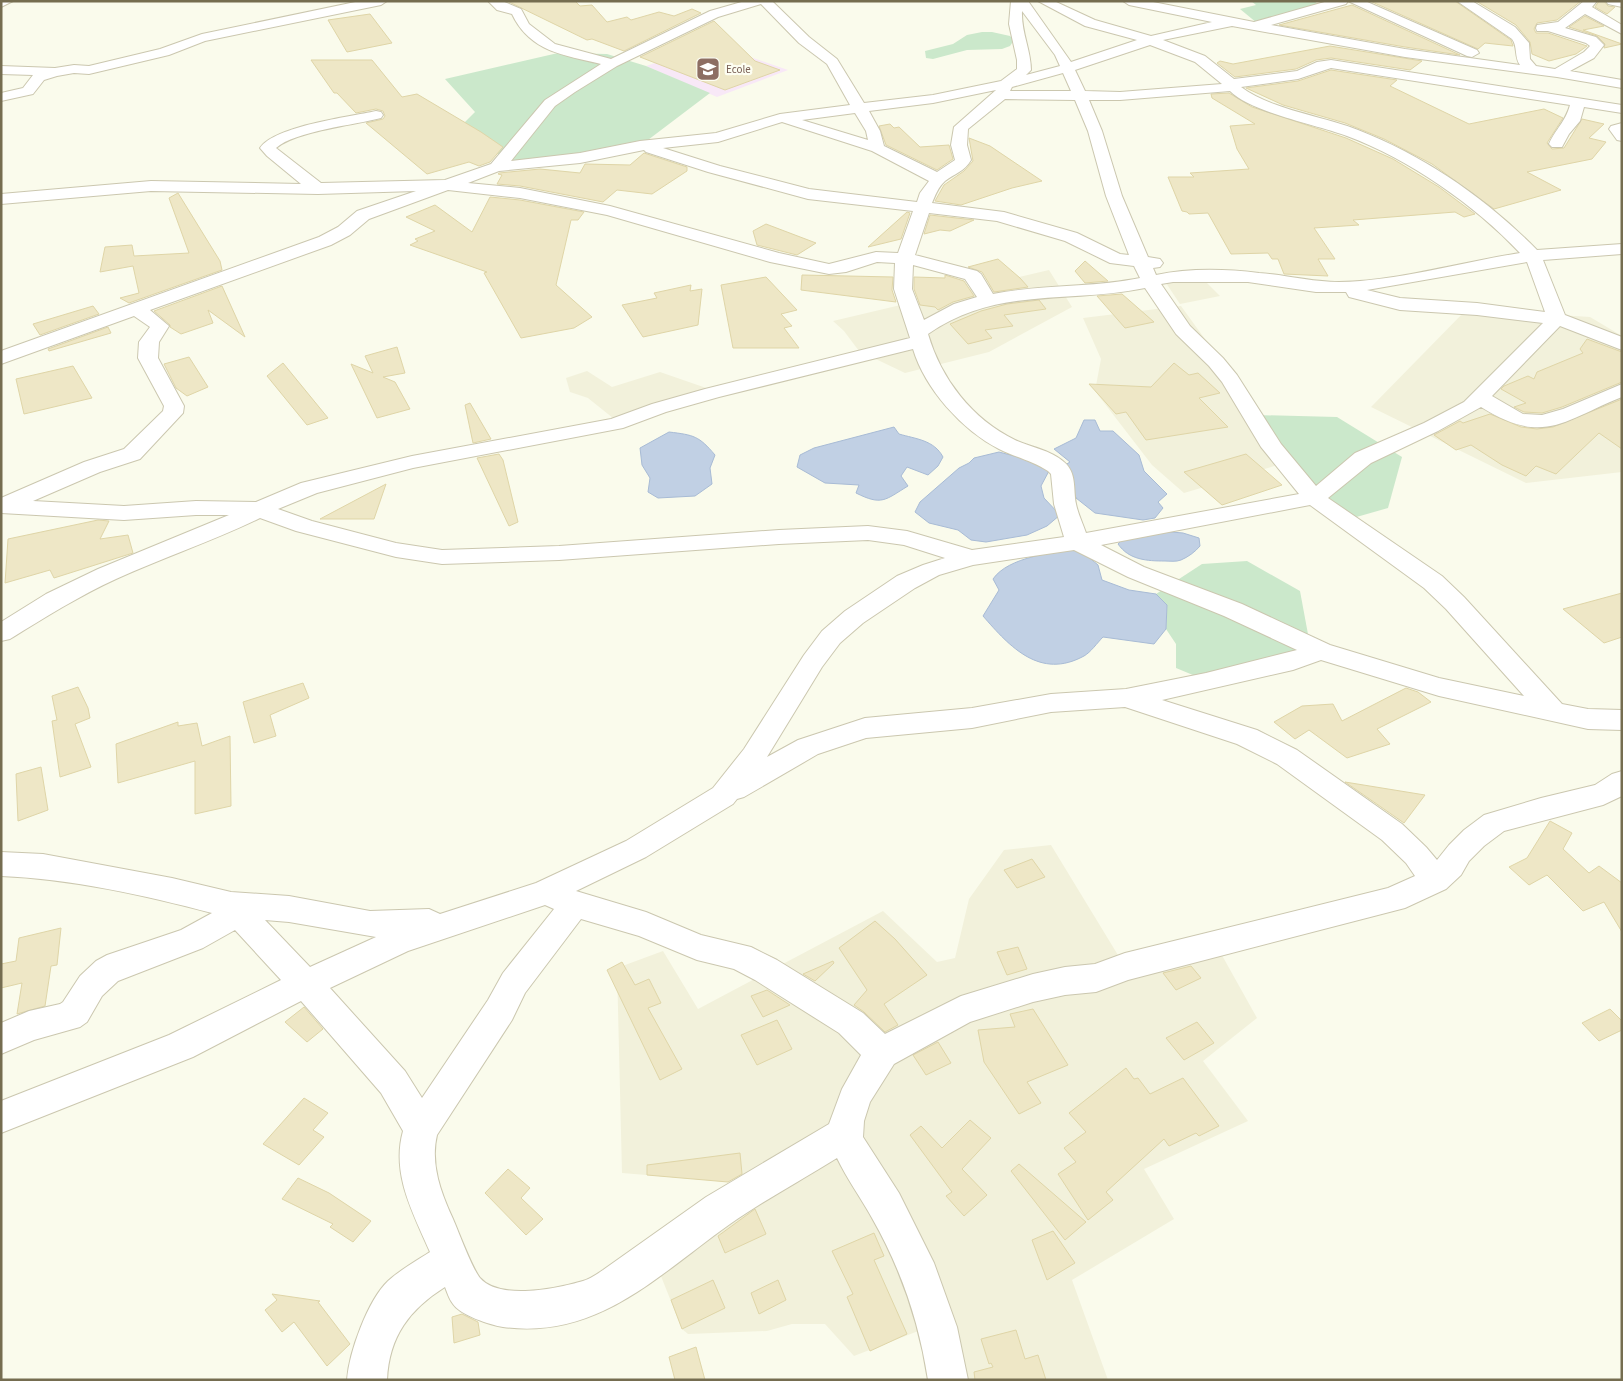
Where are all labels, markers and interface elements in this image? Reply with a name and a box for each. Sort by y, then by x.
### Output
school or university icon: Ecole [695,56,721,82]
place label: Ecole [726,62,751,77]

